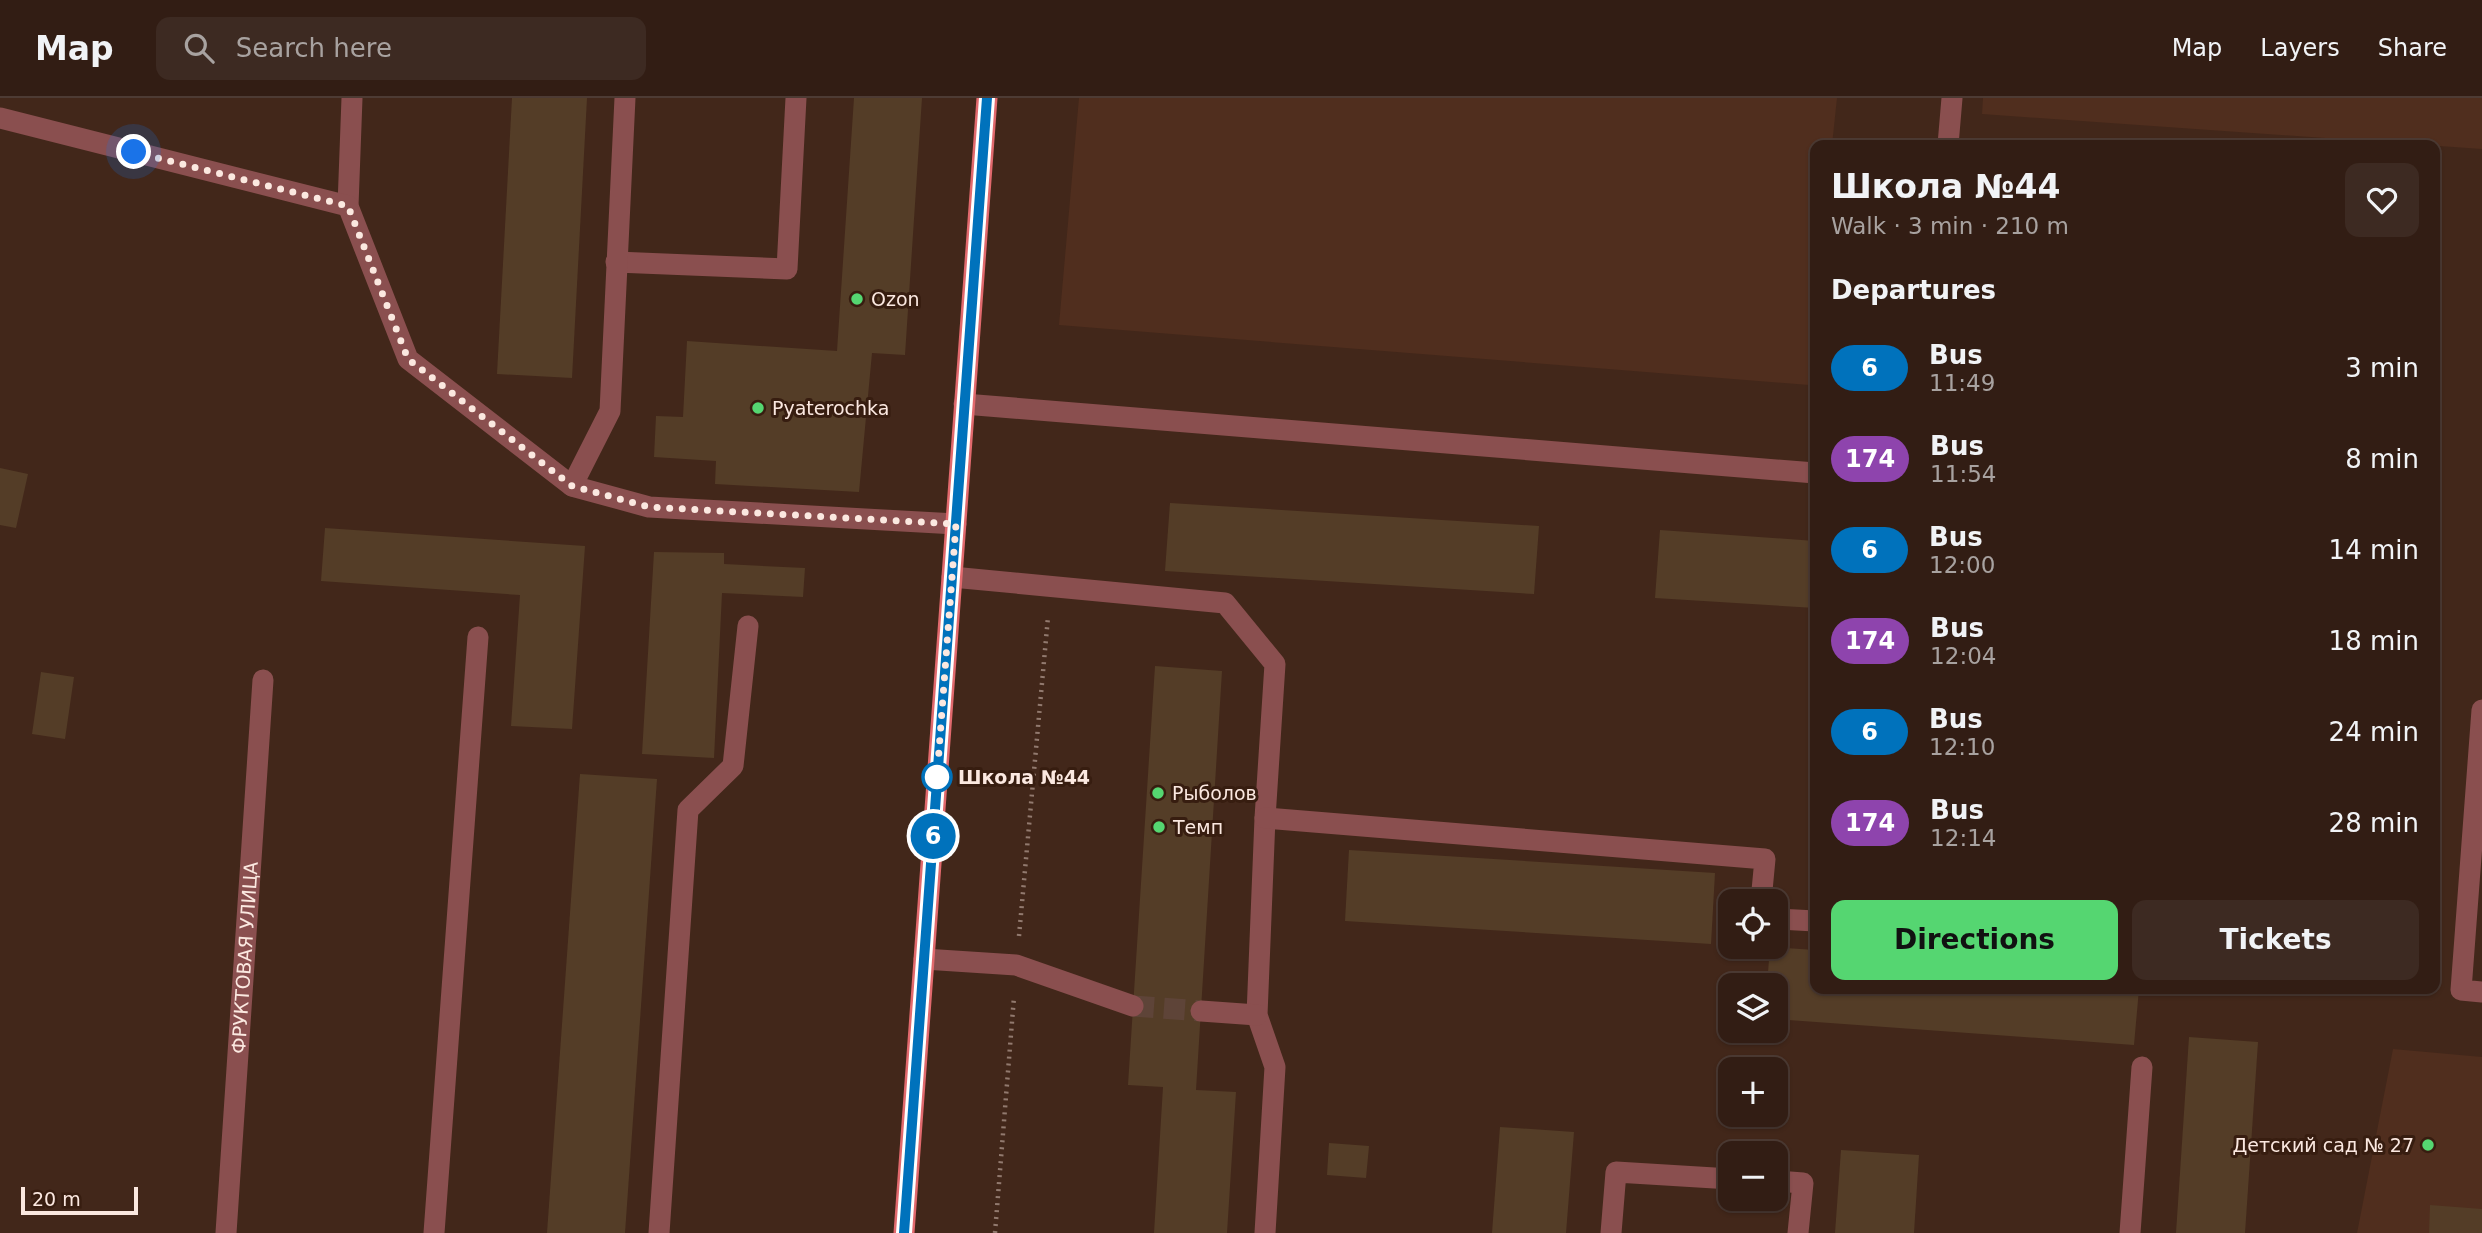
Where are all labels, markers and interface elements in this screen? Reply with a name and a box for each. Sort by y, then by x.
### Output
search box [156,17,646,80]
text: Map [35,29,114,68]
icon: search [180,29,218,67]
text: Search here [236,33,392,63]
text: Map [2172,34,2222,62]
text: Layers [2260,34,2340,62]
text: Share [2378,34,2447,62]
your location [116,134,151,169]
button: heart [2345,163,2419,237]
text: Школа №44 [1831,167,2060,206]
text: Walk · 3 min · 210 m [1831,213,2069,239]
text: Departures [1831,275,1996,305]
place label: Ozon [871,288,920,310]
marker: Ozon [849,291,865,307]
text: Bus [1929,340,1983,370]
text: 3 min [2345,353,2419,383]
text: 6 [1861,354,1878,382]
text: 11:49 [1929,370,1995,396]
place label: Pyaterochka [772,397,889,419]
marker: Pyaterochka [750,400,766,416]
text: Bus [1930,431,1984,461]
text: 8 min [2345,444,2419,474]
text: 174 [1845,445,1895,473]
text: 11:54 [1930,461,1996,487]
text: Bus [1929,522,1983,552]
text: 14 min [2329,535,2419,565]
text: 6 [1861,536,1878,564]
text: 12:00 [1929,552,1995,578]
text: Bus [1930,613,1984,643]
text: 18 min [2329,626,2419,656]
text: 174 [1845,627,1895,655]
text: 12:04 [1930,643,1996,669]
text: Bus [1929,704,1983,734]
text: 24 min [2329,717,2419,747]
text: 6 [1861,718,1878,746]
text: 12:10 [1929,734,1995,760]
marker: Школа №44 [922,762,952,792]
place label: Школа №44 [958,766,1090,788]
place label: Рыболов [1172,782,1257,804]
marker: Рыболов [1150,785,1166,801]
text: Bus [1930,795,1984,825]
text: 28 min [2329,808,2419,838]
text: 174 [1845,809,1895,837]
line badge: 6 [910,813,956,859]
place label: Темп [1172,816,1223,838]
marker: Темп [1151,819,1167,835]
text: 6 [925,822,941,850]
text: 12:14 [1930,825,1996,851]
street label: ФРУКТОВАЯ УЛИЦА [227,861,262,1054]
map controls [1718,889,1788,1211]
button: locate [1718,889,1788,959]
button: Directions [1831,900,2118,980]
button: Tickets [2132,900,2419,980]
button: layers [1718,973,1788,1043]
button: + [1718,1057,1788,1127]
place label: Детский сад № 27 [2232,1134,2414,1156]
marker: Детский сад № 27 [2420,1137,2436,1153]
button: − [1718,1141,1788,1211]
scale bar [21,1184,138,1216]
text: 20 m [32,1188,81,1210]

